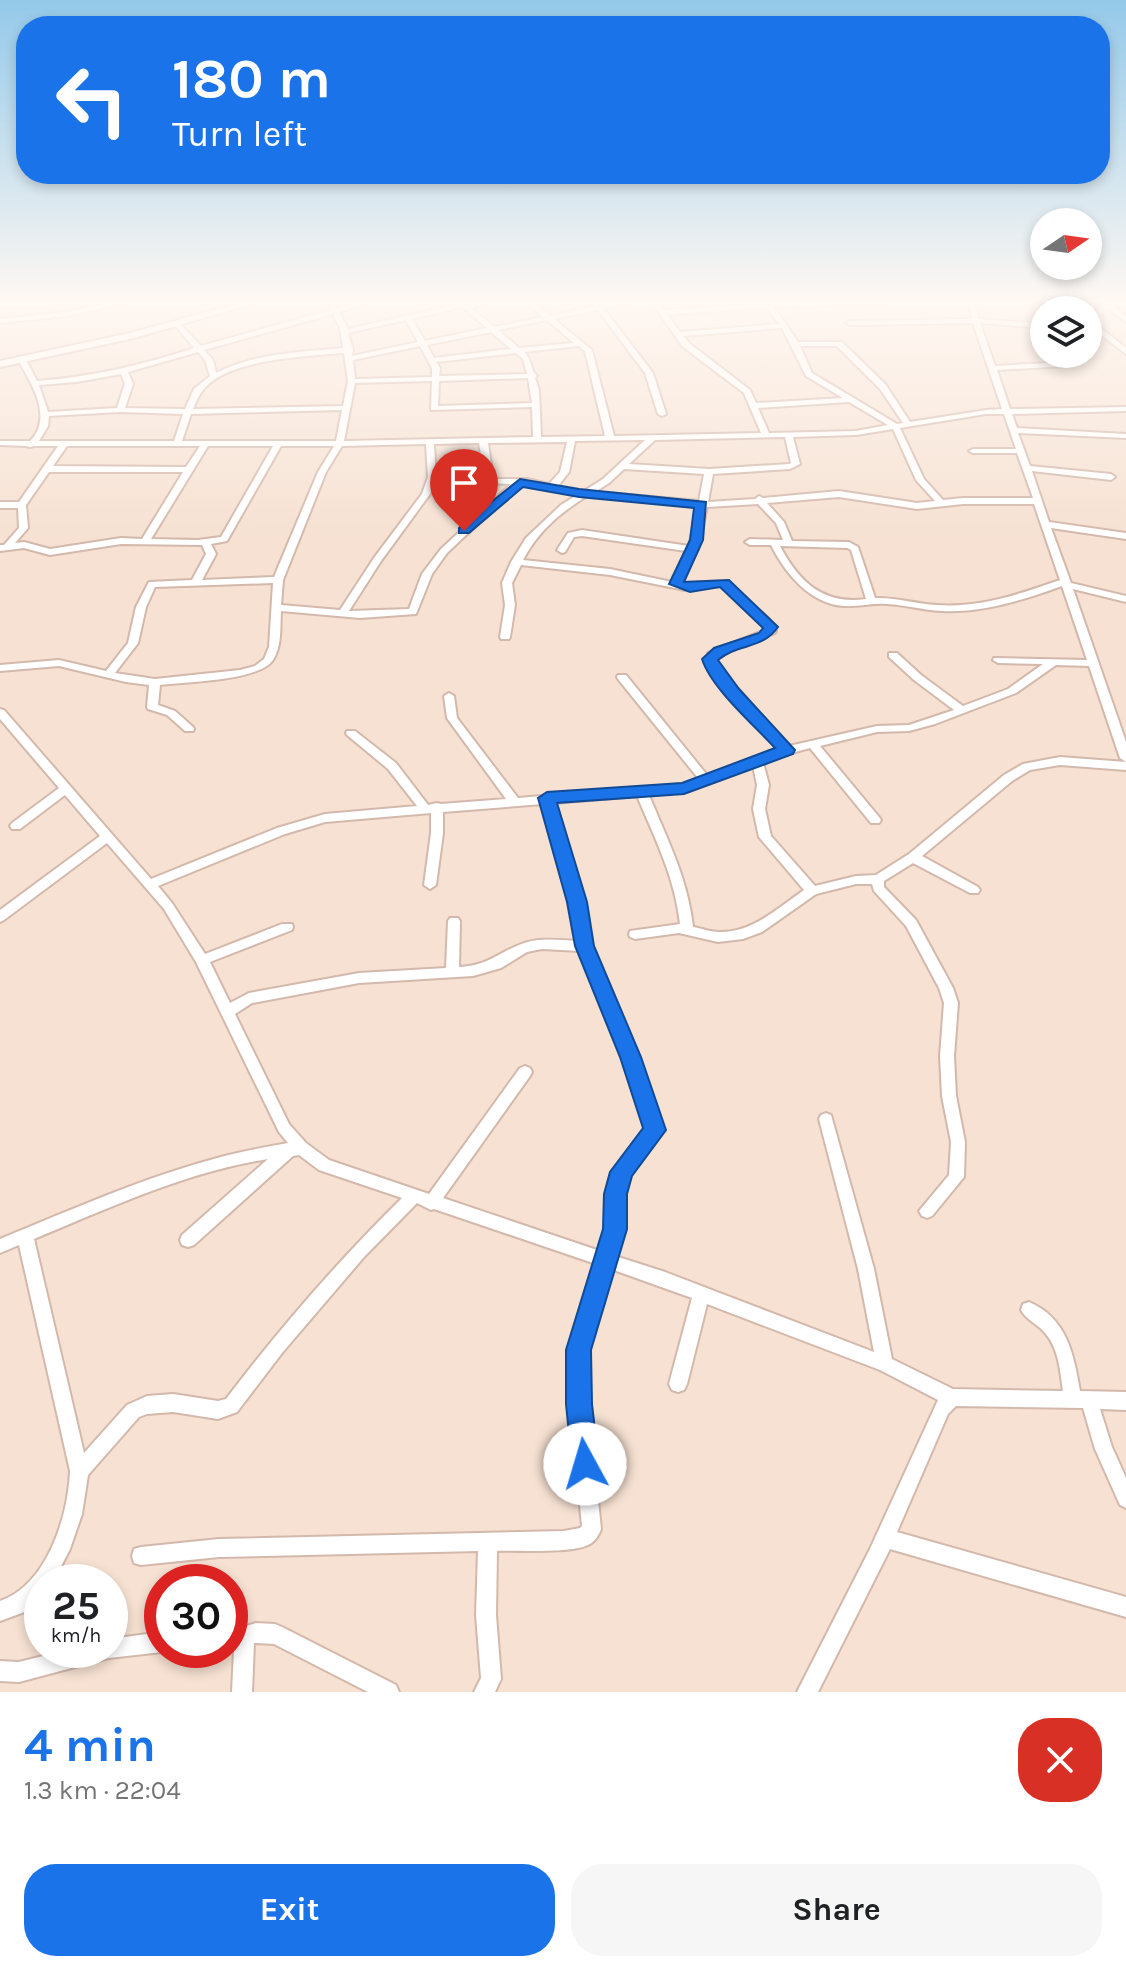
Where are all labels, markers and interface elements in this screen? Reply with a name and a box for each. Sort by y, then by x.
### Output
text: 180 m [172,46,331,111]
icon: left [40,48,144,152]
text: Turn left [172,113,307,155]
north arrow [1030,208,1102,280]
map controls [1030,208,1102,368]
button: layers [1030,296,1102,368]
pin [430,449,498,531]
icon: arrive [442,461,486,505]
position arrow [543,1422,627,1506]
speed limit sign: 30 [144,1564,248,1668]
text: 25 [52,1582,100,1629]
text: km/h [51,1624,101,1647]
text: 4 min [24,1717,156,1773]
button: close [1018,1718,1102,1802]
text: 1.3 km · 22:04 [24,1775,181,1806]
button: Exit [24,1864,555,1956]
button: Share [571,1864,1102,1956]

